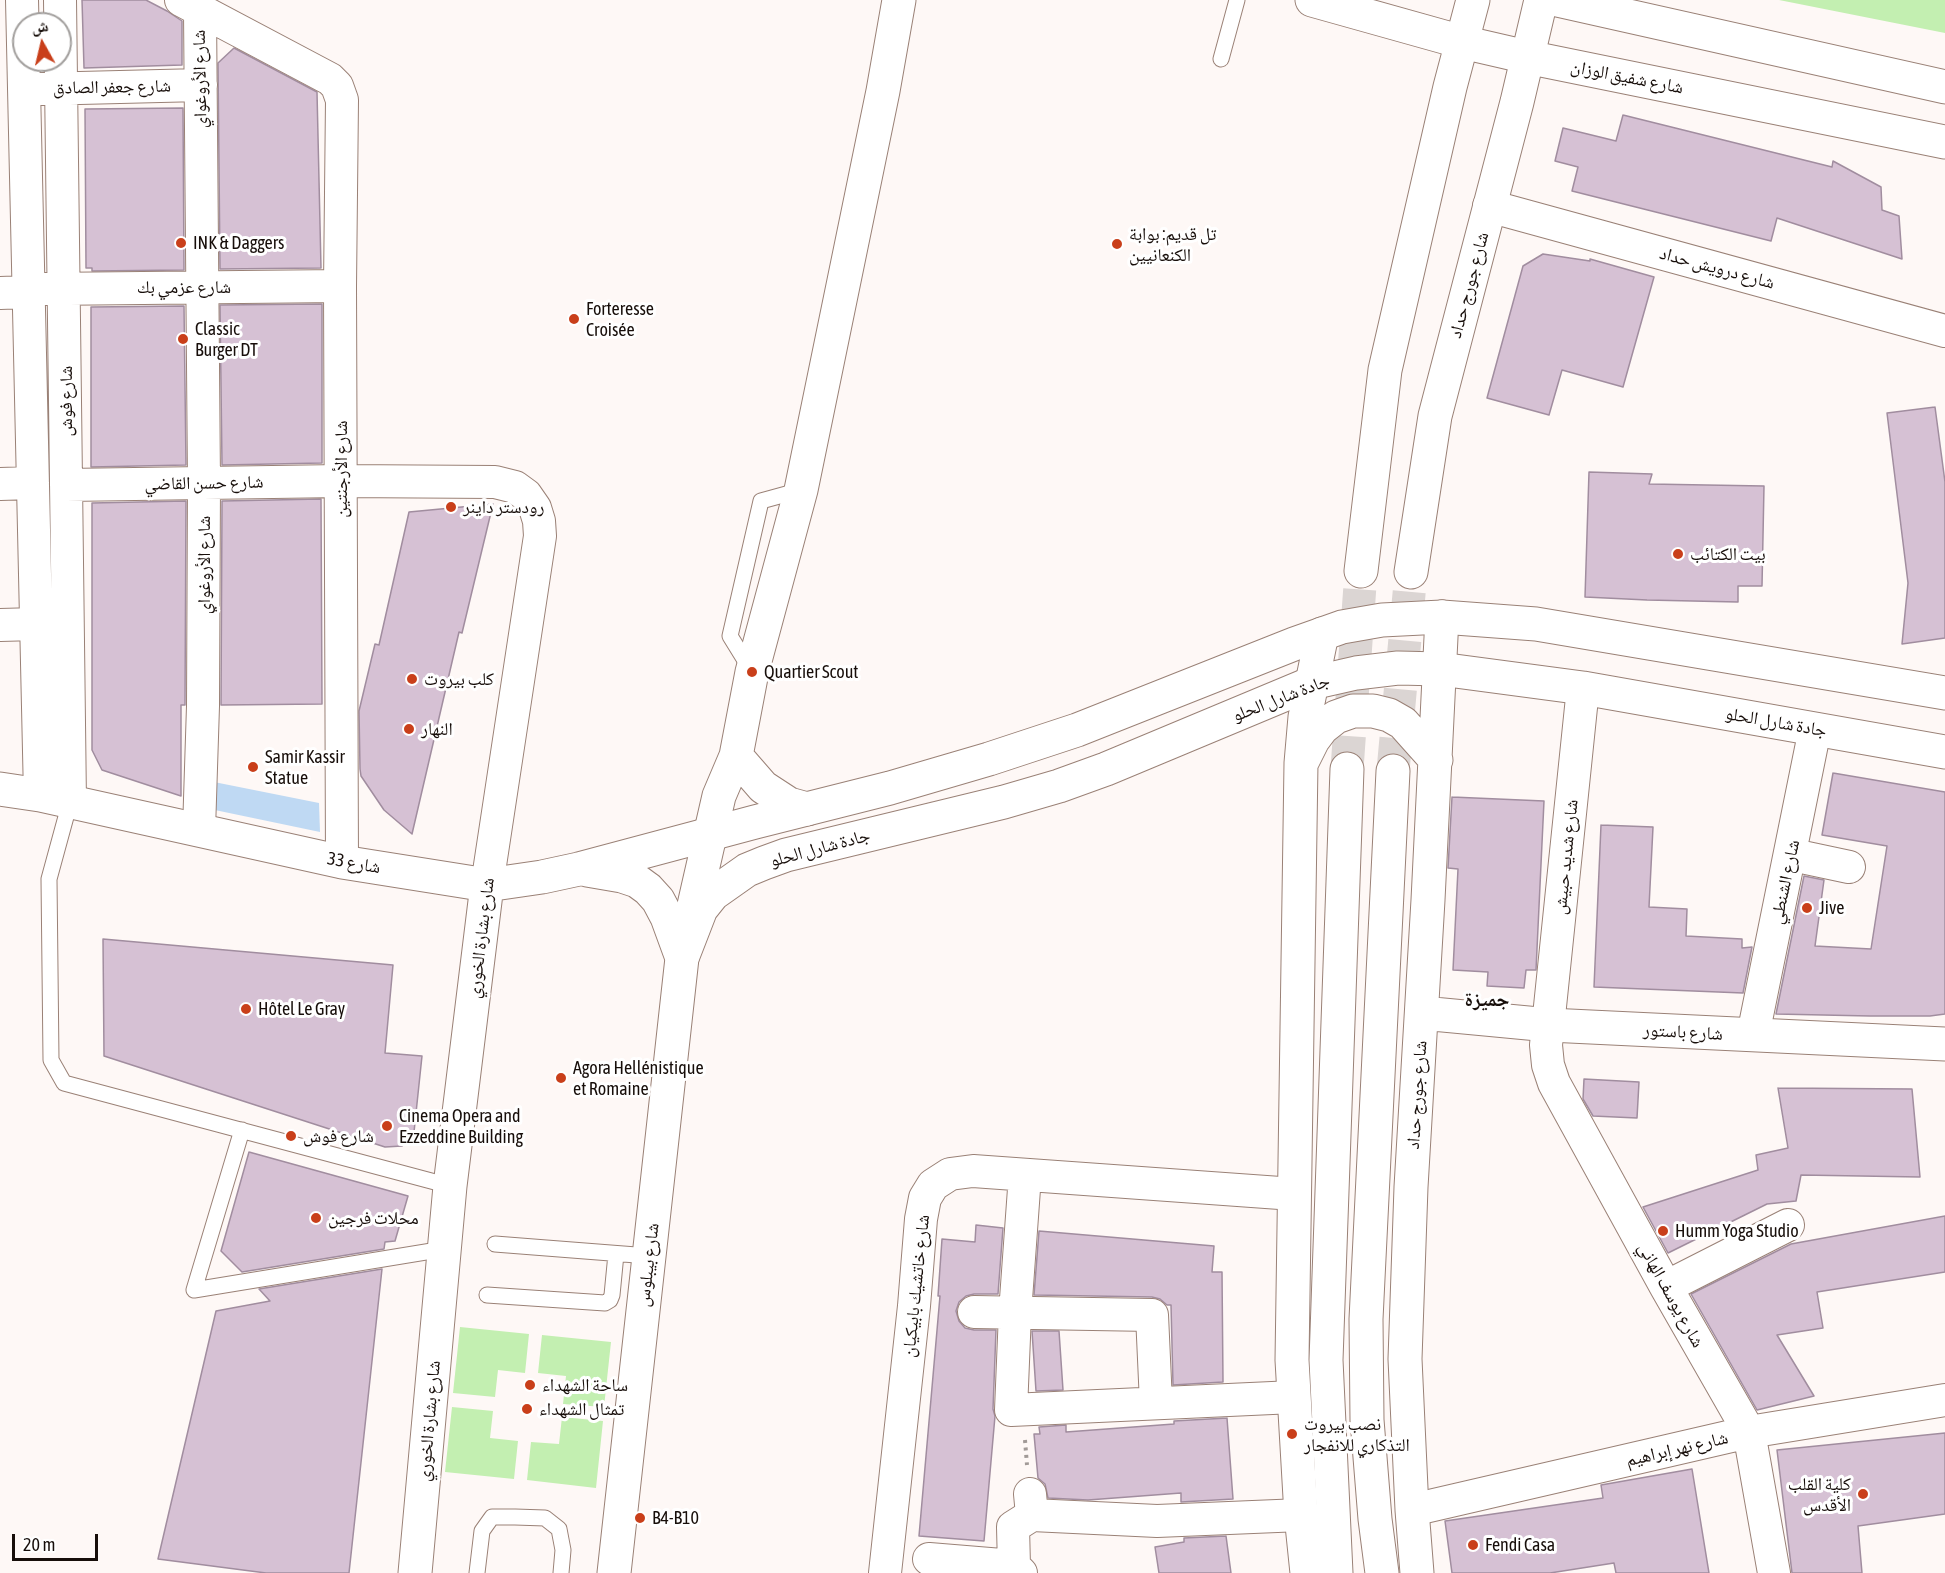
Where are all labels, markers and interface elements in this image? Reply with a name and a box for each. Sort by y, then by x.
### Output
north arrow [12,12,72,72]
text: ش [30,16,49,36]
street label: شارع الأروغواي [188,30,212,128]
street label: شارع شفيق الوزان [1569,55,1685,99]
street label: شارع جعفر الصادق [53,75,171,99]
place label: تل قديم: بوابة الكنعانيين [1129,223,1216,266]
street label: شارع جورج حداد [1444,229,1494,341]
place label: INK & Daggers [193,232,284,254]
marker: INK & Daggers [174,236,188,250]
marker: تل قديم: بوابة الكنعانيين [1110,237,1124,251]
street label: شارع درويش حداد [1657,242,1777,294]
street label: شارع عزمي بك [137,276,231,298]
place label: Forteresse Croisée [586,298,654,340]
marker: Forteresse Croisée [567,312,581,326]
place label: Classic Burger DT [195,318,258,360]
marker: Classic Burger DT [176,332,190,346]
street label: شارع فوش [55,366,77,436]
street label: شارع الأرجنتين [330,420,352,518]
street label: شارع حسن القاضي [144,471,264,495]
place label: رودستر داينر [463,496,544,518]
marker: رودستر داينر [444,500,458,514]
street label: شارع الأروغواي [193,516,215,614]
place label: بيت الكتائب [1690,543,1766,565]
marker: بيت الكتائب [1671,547,1685,561]
place label: Quartier Scout [764,661,859,683]
marker: Quartier Scout [745,665,759,679]
place label: كلب بيروت [424,668,494,690]
street label: جادة شارل الحلو [1229,670,1333,726]
marker: كلب بيروت [405,672,419,686]
street label: جادة شارل الحلو [1724,702,1828,742]
place label: النهار [421,718,453,740]
marker: النهار [402,722,416,736]
place label: Samir Kassir Statue [265,746,345,789]
marker: Samir Kassir Statue [246,760,260,774]
street label: شارع شديد حبيش [1549,798,1583,916]
street label: جادة شارل الحلو [768,824,872,872]
street label: شارع الشنطي [1766,838,1804,926]
street label: شارع 33 [326,848,382,878]
street label: شارع بشارة الخوري [463,876,499,1000]
place label: Jive [1819,897,1844,919]
marker: Jive [1800,901,1814,915]
district label: جميزة [1465,988,1509,1012]
place label: Hôtel Le Gray [258,998,345,1020]
marker: Hôtel Le Gray [239,1002,253,1016]
street label: شارع باستور [1643,1019,1723,1045]
street label: شارع جورج حداد [1402,1040,1432,1150]
place label: Agora Hellénistique et Romaine [573,1057,704,1100]
marker: Agora Hellénistique et Romaine [554,1071,568,1085]
place label: Cinema Opera and Ezzeddine Building [399,1105,523,1148]
marker: Cinema Opera and Ezzeddine Building [380,1119,394,1133]
place label: شارع فوش [303,1125,374,1147]
marker: شارع فوش [284,1129,298,1143]
place label: محلات فرجين [328,1207,419,1229]
marker: محلات فرجين [309,1211,323,1225]
street label: شارع خاتشيك بابيكيان [898,1213,934,1359]
place label: Humm Yoga Studio [1675,1220,1799,1242]
street label: شارع بيبلوس [632,1222,664,1308]
marker: Humm Yoga Studio [1656,1224,1670,1238]
street label: شارع يوسف الهاني [1633,1239,1709,1351]
street label: شارع بشارة الخوري [413,1360,445,1482]
place label: ساحة الشهداء [542,1374,628,1396]
marker: ساحة الشهداء [523,1378,537,1392]
place label: تمثال الشهداء [539,1398,624,1420]
marker: تمثال الشهداء [520,1402,534,1416]
place label: نصب بيروت التذكاري للانفجار [1304,1413,1410,1456]
marker: نصب بيروت التذكاري للانفجار [1285,1427,1299,1441]
street label: شارع نهر إبراهيم [1624,1427,1730,1471]
place label: كلية القلب الأقدس [1788,1473,1851,1516]
marker: كلية القلب الأقدس [1856,1487,1870,1501]
place label: B4-B10 [652,1507,699,1529]
marker: B4-B10 [633,1511,647,1525]
scale bar [15,1522,100,1560]
text: 20 m [23,1534,55,1555]
place label: Fendi Casa [1485,1534,1555,1556]
marker: Fendi Casa [1466,1538,1480,1552]

